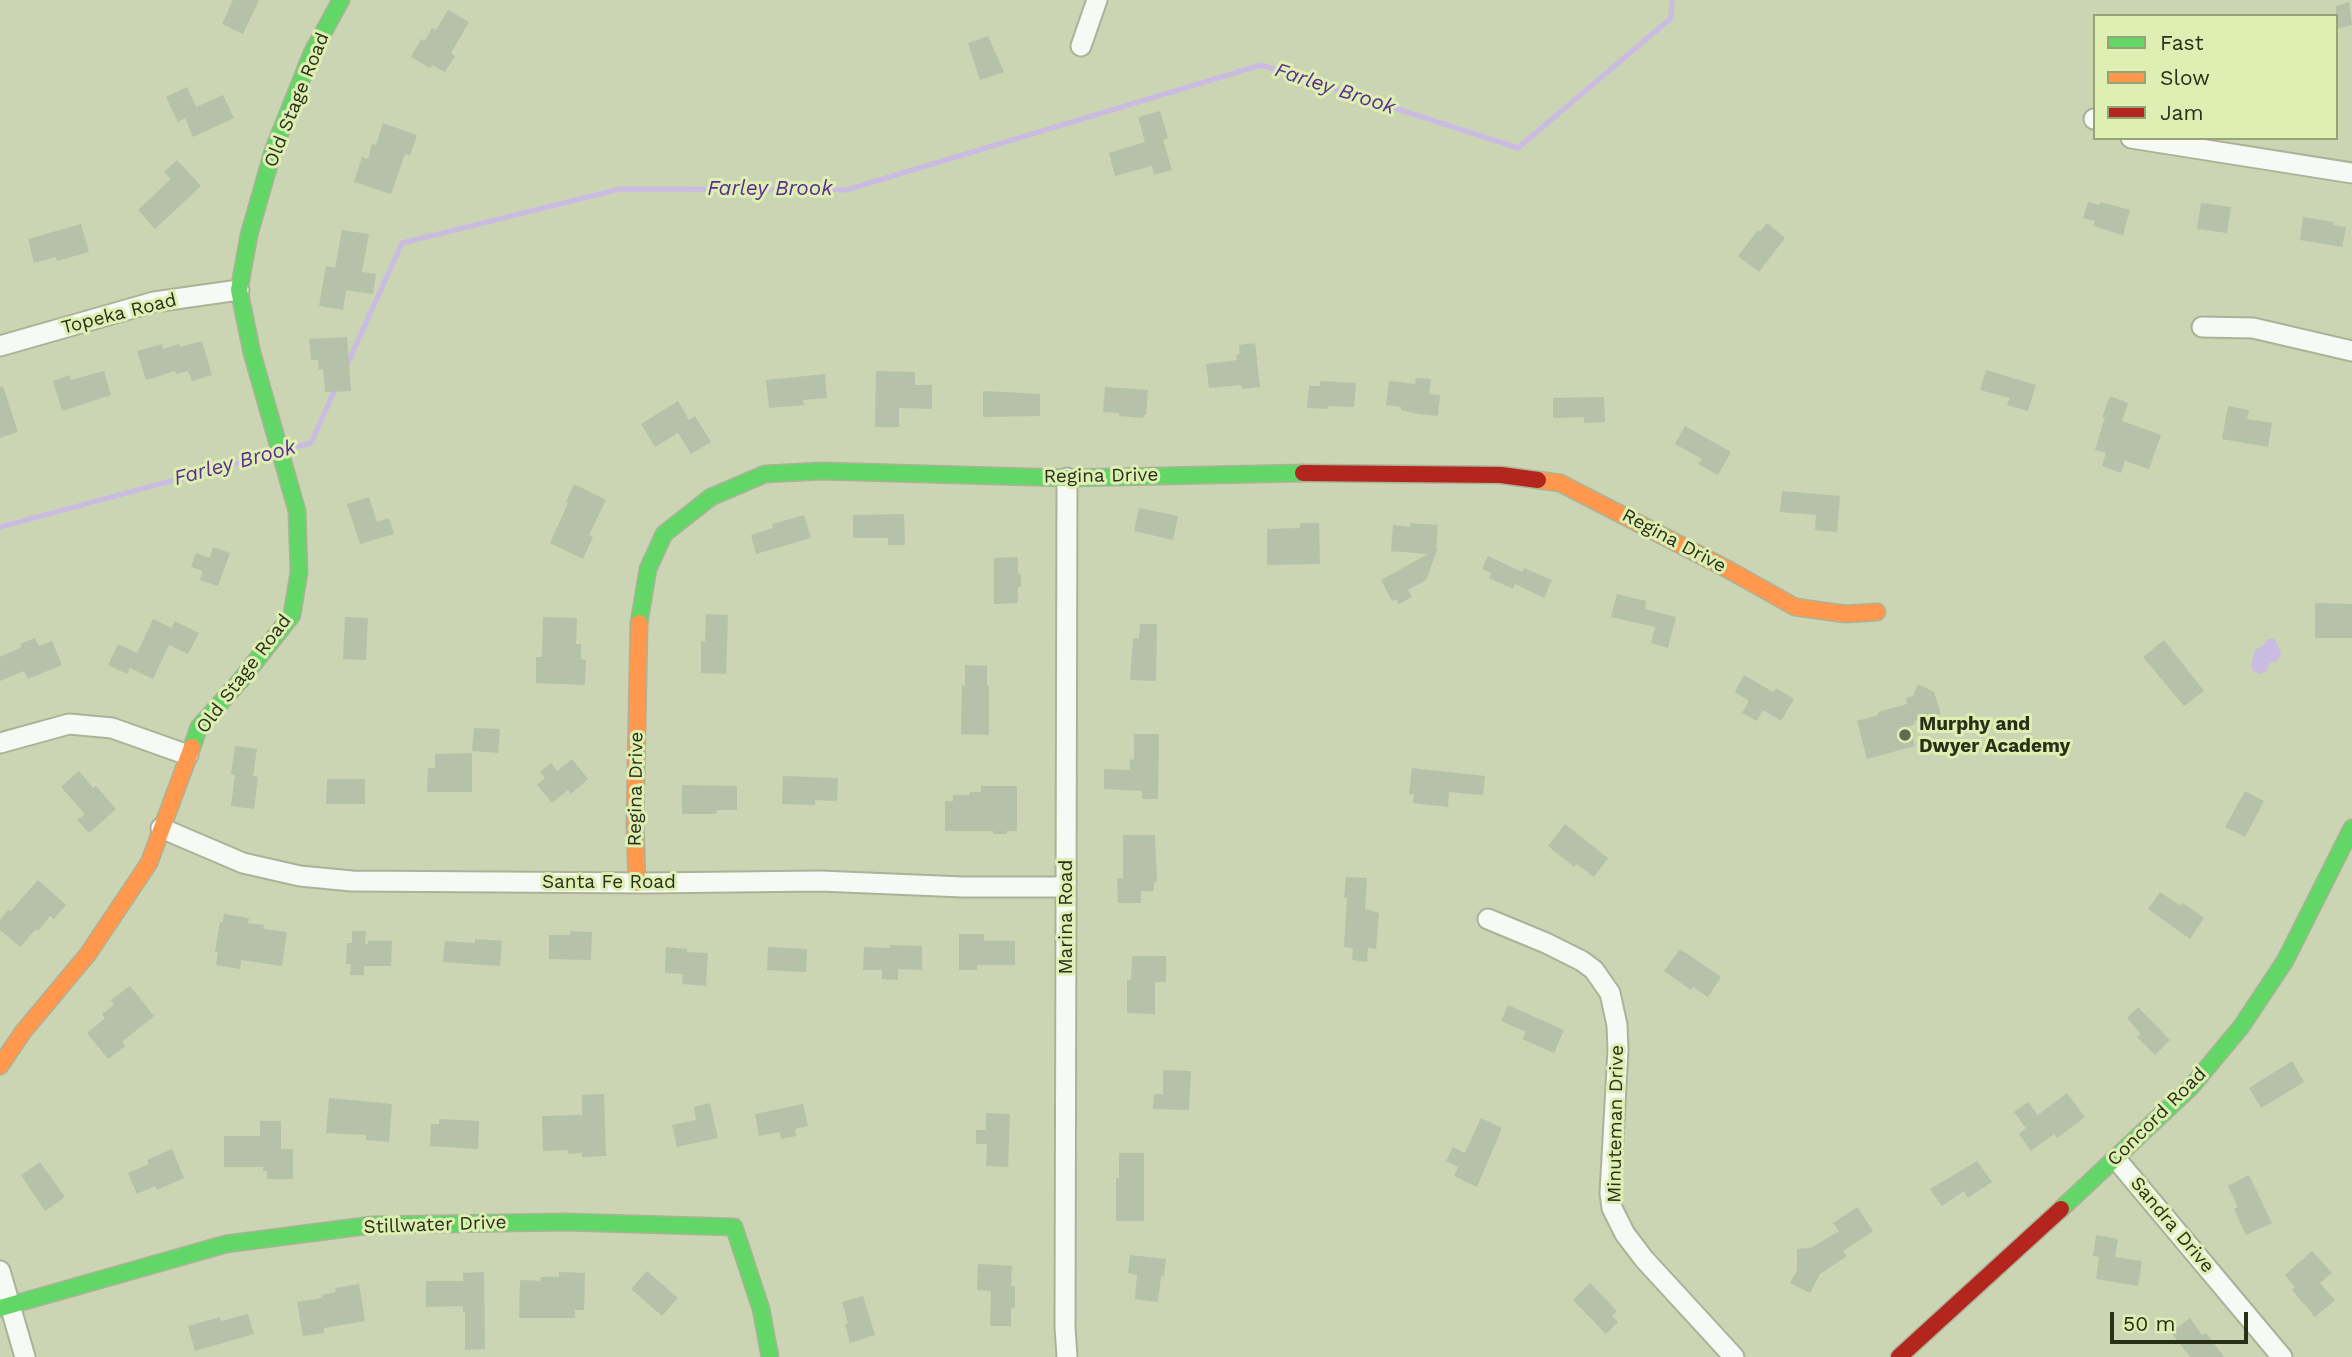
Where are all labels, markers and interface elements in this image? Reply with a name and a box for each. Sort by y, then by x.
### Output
legend [2093,14,2338,140]
street label: Old Stage Road [260,29,334,171]
text: Fast [2160,30,2204,55]
water label: Farley Brook [1271,58,1399,120]
text: Slow [2160,65,2210,90]
text: Jam [2160,100,2203,125]
water label: Farley Brook [707,176,833,202]
street label: Topeka Road [59,289,179,339]
water label: Farley Brook [171,435,299,491]
street label: Regina Drive [1043,464,1159,488]
street label: Regina Drive [1618,504,1730,578]
street label: Old Stage Road [192,610,296,738]
place label: Murphy and Dwyer Academy [1919,713,2070,757]
marker: Murphy and Dwyer Academy [1897,727,1913,743]
street label: Regina Drive [624,731,648,847]
street label: Marina Road [1055,859,1077,975]
street label: Santa Fe Road [542,871,676,893]
street label: Minuteman Drive [1603,1045,1629,1203]
street label: Concord Road [2103,1063,2211,1171]
street label: Sandra Drive [2125,1172,2219,1278]
street label: Stillwater Drive [363,1211,507,1239]
scale bar [2114,1298,2252,1342]
text: 50 m [2123,1311,2175,1336]

